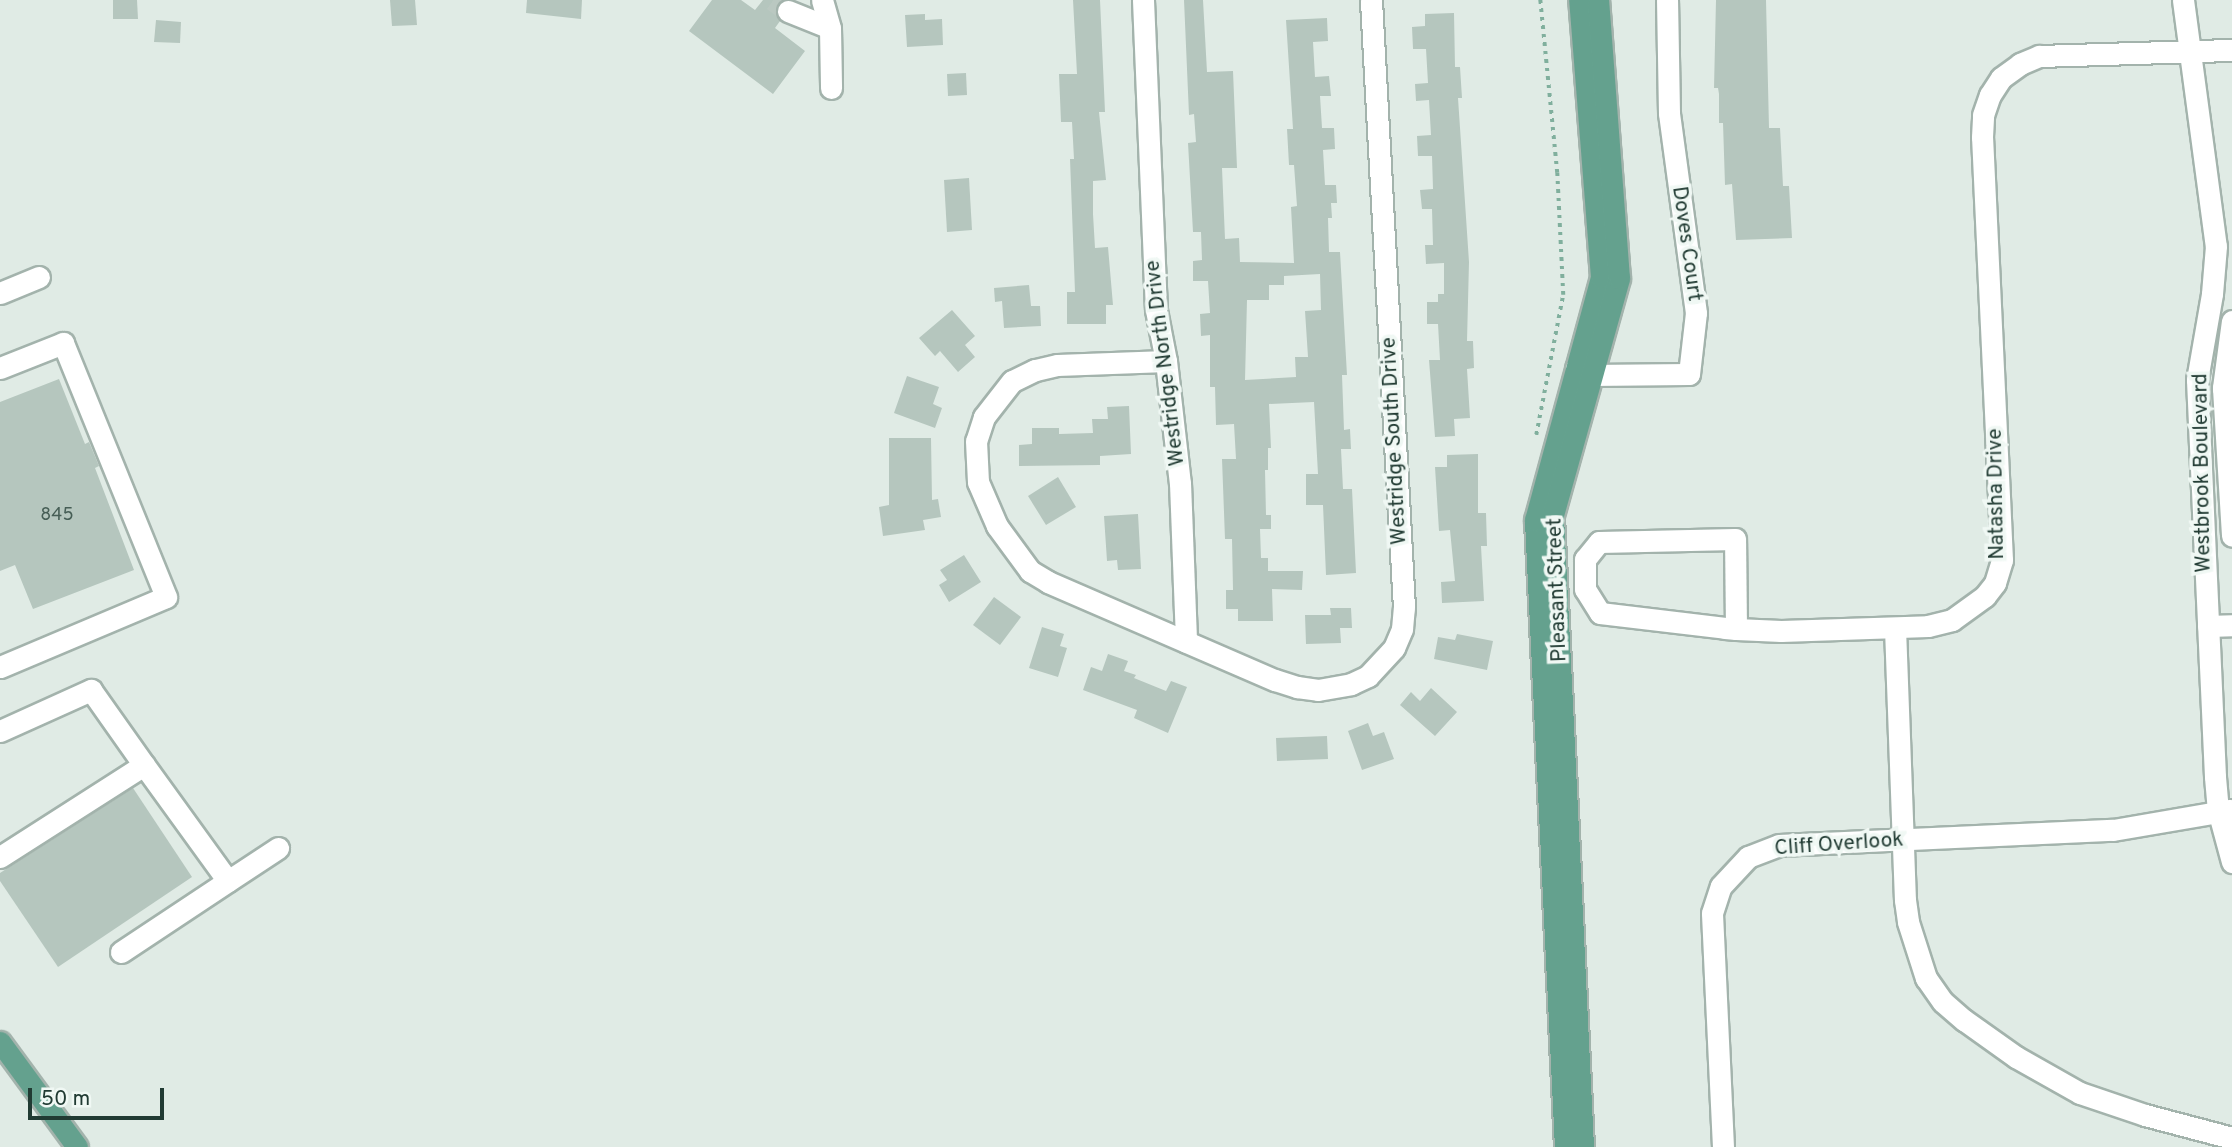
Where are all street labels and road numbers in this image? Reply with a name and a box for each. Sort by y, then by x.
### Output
street label: Doves Court [1665,185,1707,303]
street label: Westridge North Drive [1141,259,1191,467]
street label: Westridge South Drive [1377,337,1413,545]
street label: Westbrook Boulevard [2189,373,2217,573]
street label: Natasha Drive [1983,428,2011,560]
street label: Pleasant Street [1543,518,1573,662]
street label: Cliff Overlook [1774,828,1904,862]

